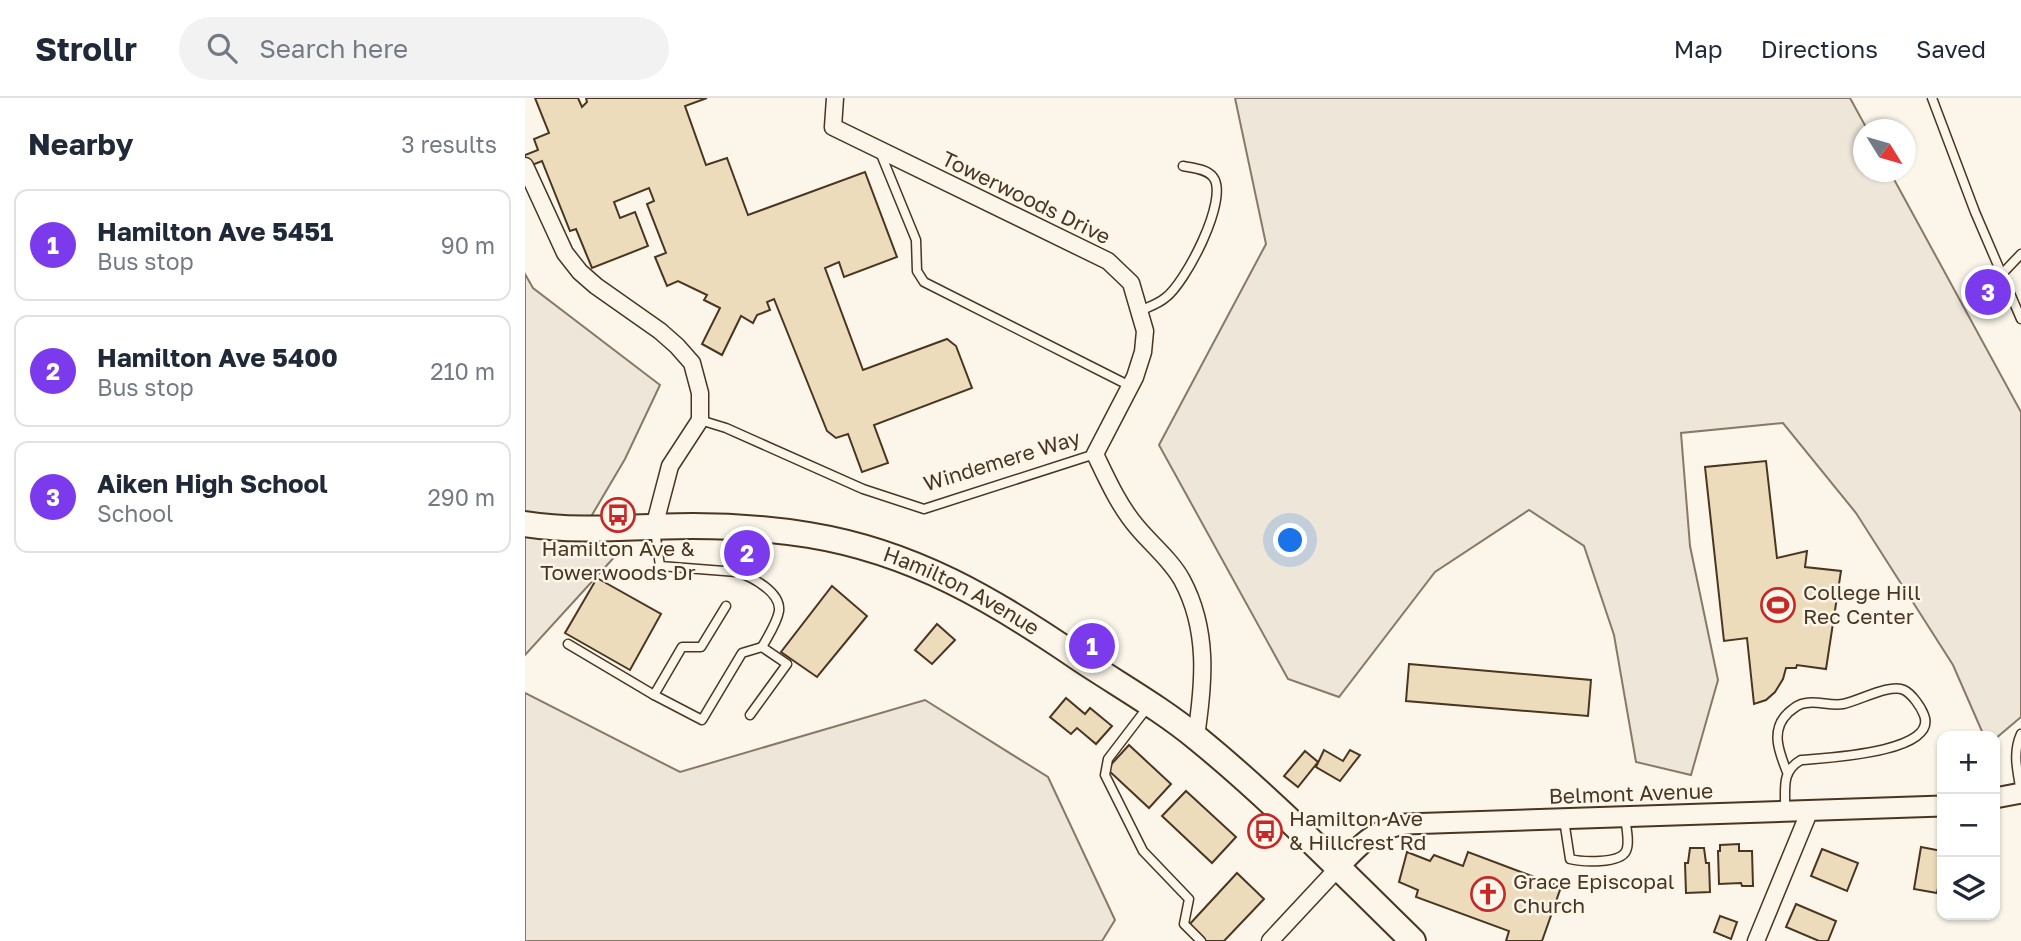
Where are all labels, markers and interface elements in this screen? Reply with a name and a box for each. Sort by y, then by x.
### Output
search box [179,17,669,80]
text: Strollr [35,29,137,68]
icon: search [203,29,241,67]
text: Search here [259,33,408,64]
text: Map [1674,34,1723,63]
text: Directions [1761,34,1878,63]
text: Saved [1916,34,1986,63]
north arrow [1853,119,1916,182]
text: Nearby [28,126,133,162]
text: 3 results [401,130,497,158]
street label: Towerwoods Drive [938,145,1115,249]
text: Hamilton Ave 5451 [97,216,333,247]
text: 1 [47,231,59,259]
text: 90 m [441,231,495,259]
text: Bus stop [97,247,194,275]
pin: 3 [1965,266,2011,318]
text: Hamilton Ave 5400 [97,342,338,373]
text: 2 [46,357,60,385]
text: 210 m [430,357,495,385]
text: Bus stop [97,373,194,401]
street label: Windemere Way [920,424,1083,496]
text: Aiken High School [97,468,328,499]
text: 3 [46,483,60,511]
text: 290 m [427,483,495,511]
bus stop icon: Hamilton Ave & Towerwoods Dr [599,496,637,534]
text: School [97,499,173,527]
your location [1273,523,1307,557]
pin: 2 [724,527,770,579]
place label: Hamilton Ave & Towerwoods Dr [540,535,696,585]
street label: Hamilton Avenue [880,540,1045,641]
place label: College Hill Rec Center [1803,579,1921,629]
sports icon: College Hill Rec Center [1759,586,1797,624]
pin: 1 [1069,620,1115,672]
map controls [1937,731,2000,920]
button: + [1937,731,2000,794]
street label: Belmont Avenue [1548,777,1714,809]
button: − [1937,794,2000,857]
place label: Hamilton Ave & Hillcrest Rd [1289,805,1427,855]
bus stop icon: Hamilton Ave & Hillcrest Rd [1246,812,1284,850]
button: layers [1937,857,2000,920]
place label: Grace Episcopal Church [1513,868,1675,918]
church icon: Grace Episcopal Church [1469,875,1507,913]

